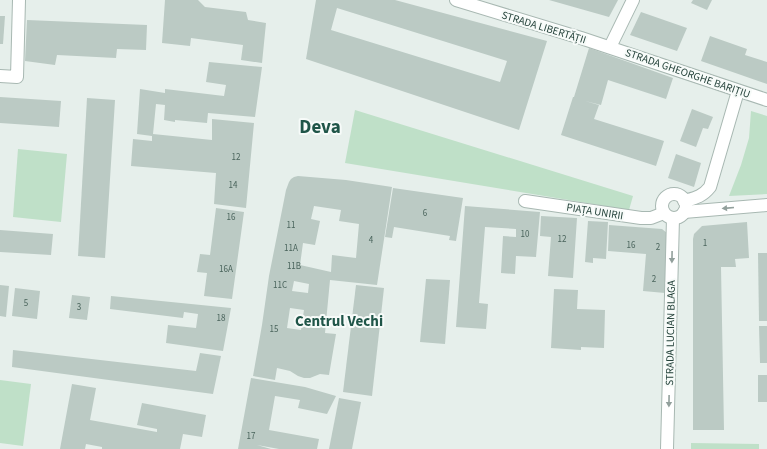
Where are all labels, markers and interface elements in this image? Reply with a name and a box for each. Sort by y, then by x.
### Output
street label: STRADA LIBERTĂȚII [500,7,588,47]
street label: STRADA GHEORGHE BARIȚIU [623,45,752,102]
district label: Deva [299,114,341,141]
house number: 12 [232,151,241,164]
house number: 14 [229,179,238,192]
street label: PIAȚA UNIRII [565,200,624,223]
one-way arrow [722,205,734,212]
house number: 6 [423,207,428,220]
house number: 16 [227,211,236,224]
house number: 11 [287,219,295,232]
house number: 10 [521,228,530,241]
house number: 12 [558,233,567,246]
house number: 4 [369,234,374,247]
house number: 1 [703,237,707,250]
house number: 16 [627,239,636,252]
house number: 2 [656,241,661,254]
house number: 11A [284,242,298,255]
one-way arrow [669,251,676,263]
house number: 11B [287,260,301,273]
house number: 16A [219,263,233,276]
house number: 2 [652,273,657,286]
house number: 11C [273,279,287,292]
street label: STRADA LUCIAN BLAGA [662,280,679,386]
house number: 5 [24,297,29,310]
house number: 3 [77,301,82,314]
district label: Centrul Vechi [295,311,383,332]
house number: 18 [217,312,226,325]
house number: 15 [270,323,279,336]
one-way arrow [666,395,672,408]
house number: 17 [247,430,256,443]

